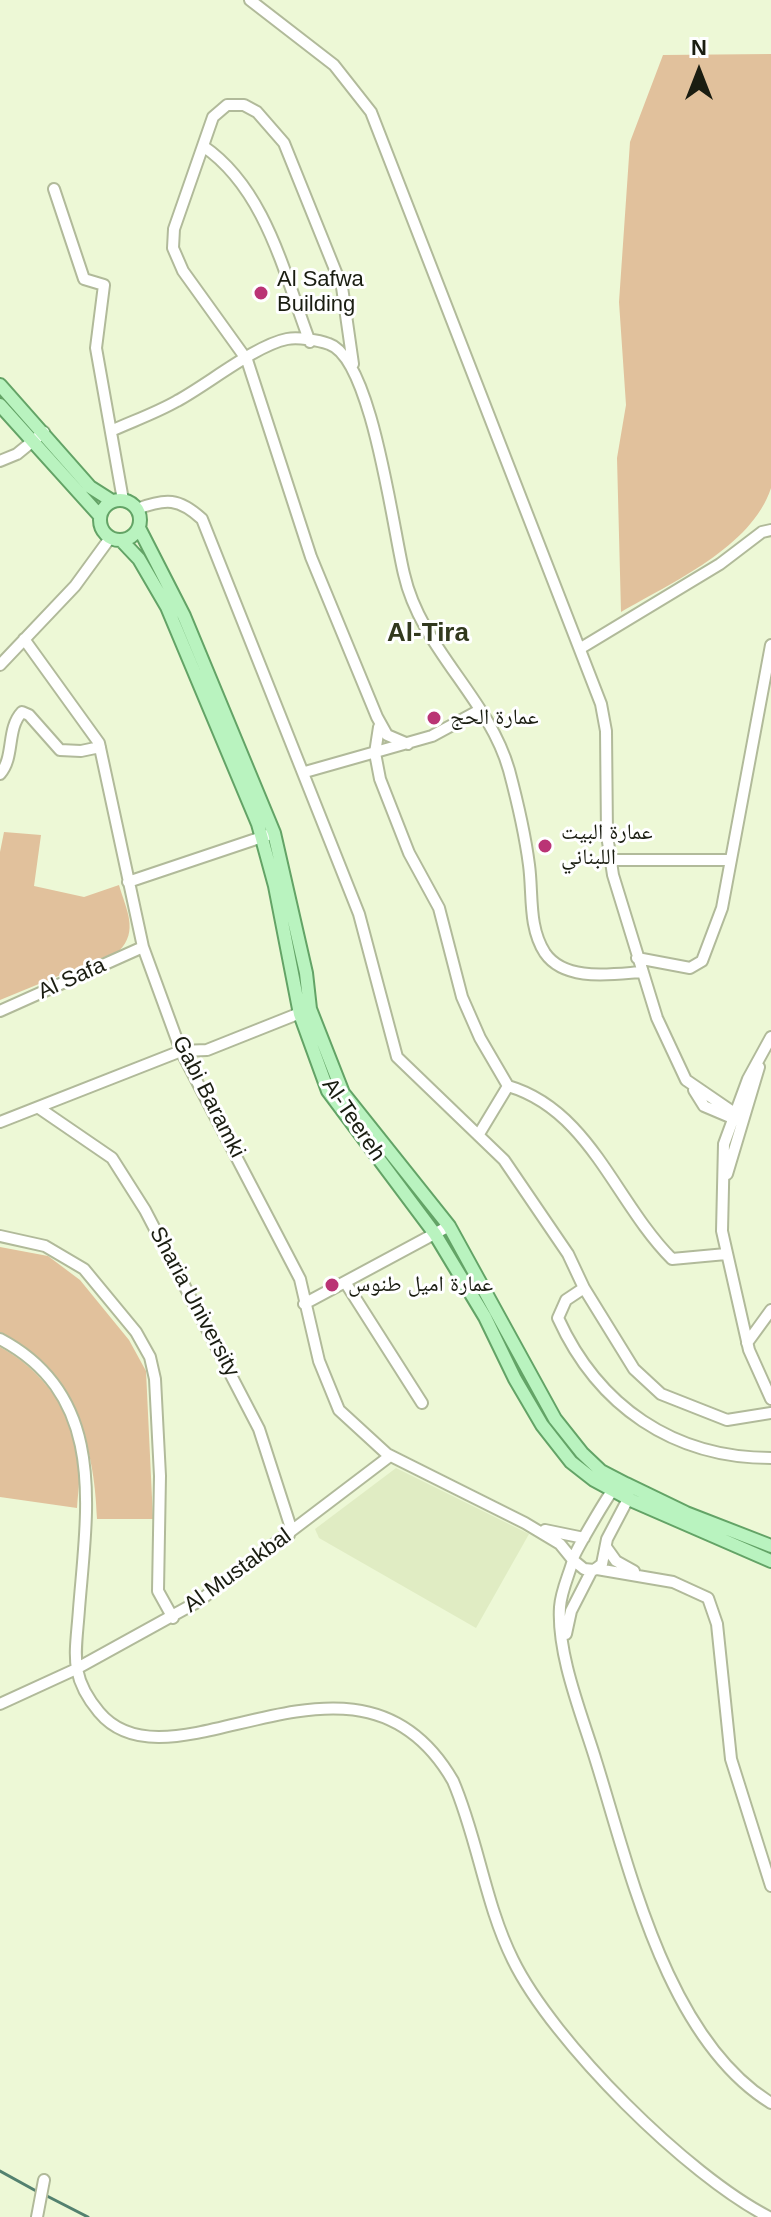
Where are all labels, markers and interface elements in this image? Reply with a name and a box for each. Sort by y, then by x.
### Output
north arrow [659,32,739,112]
text: N [691,35,707,60]
place label: Al Safwa Building [277,267,364,318]
marker: Al Safwa Building [252,284,270,302]
district label: Al-Tira [387,618,469,650]
place label: عمارة الحج [450,705,539,731]
marker: عمارة الحج [425,709,443,727]
place label: عمارة البيت اللبناني [561,820,653,872]
marker: عمارة البيت اللبناني [536,837,554,855]
street label: Al Safa [34,953,110,1005]
street label: Gabi Baramki [166,1032,250,1162]
street label: Al-Teereh [316,1074,390,1166]
street label: Sharia University [143,1222,245,1382]
place label: عمارة اميل طنوس [348,1272,493,1298]
marker: عمارة اميل طنوس [323,1276,341,1294]
street label: Al Mustakbal [179,1523,297,1619]

